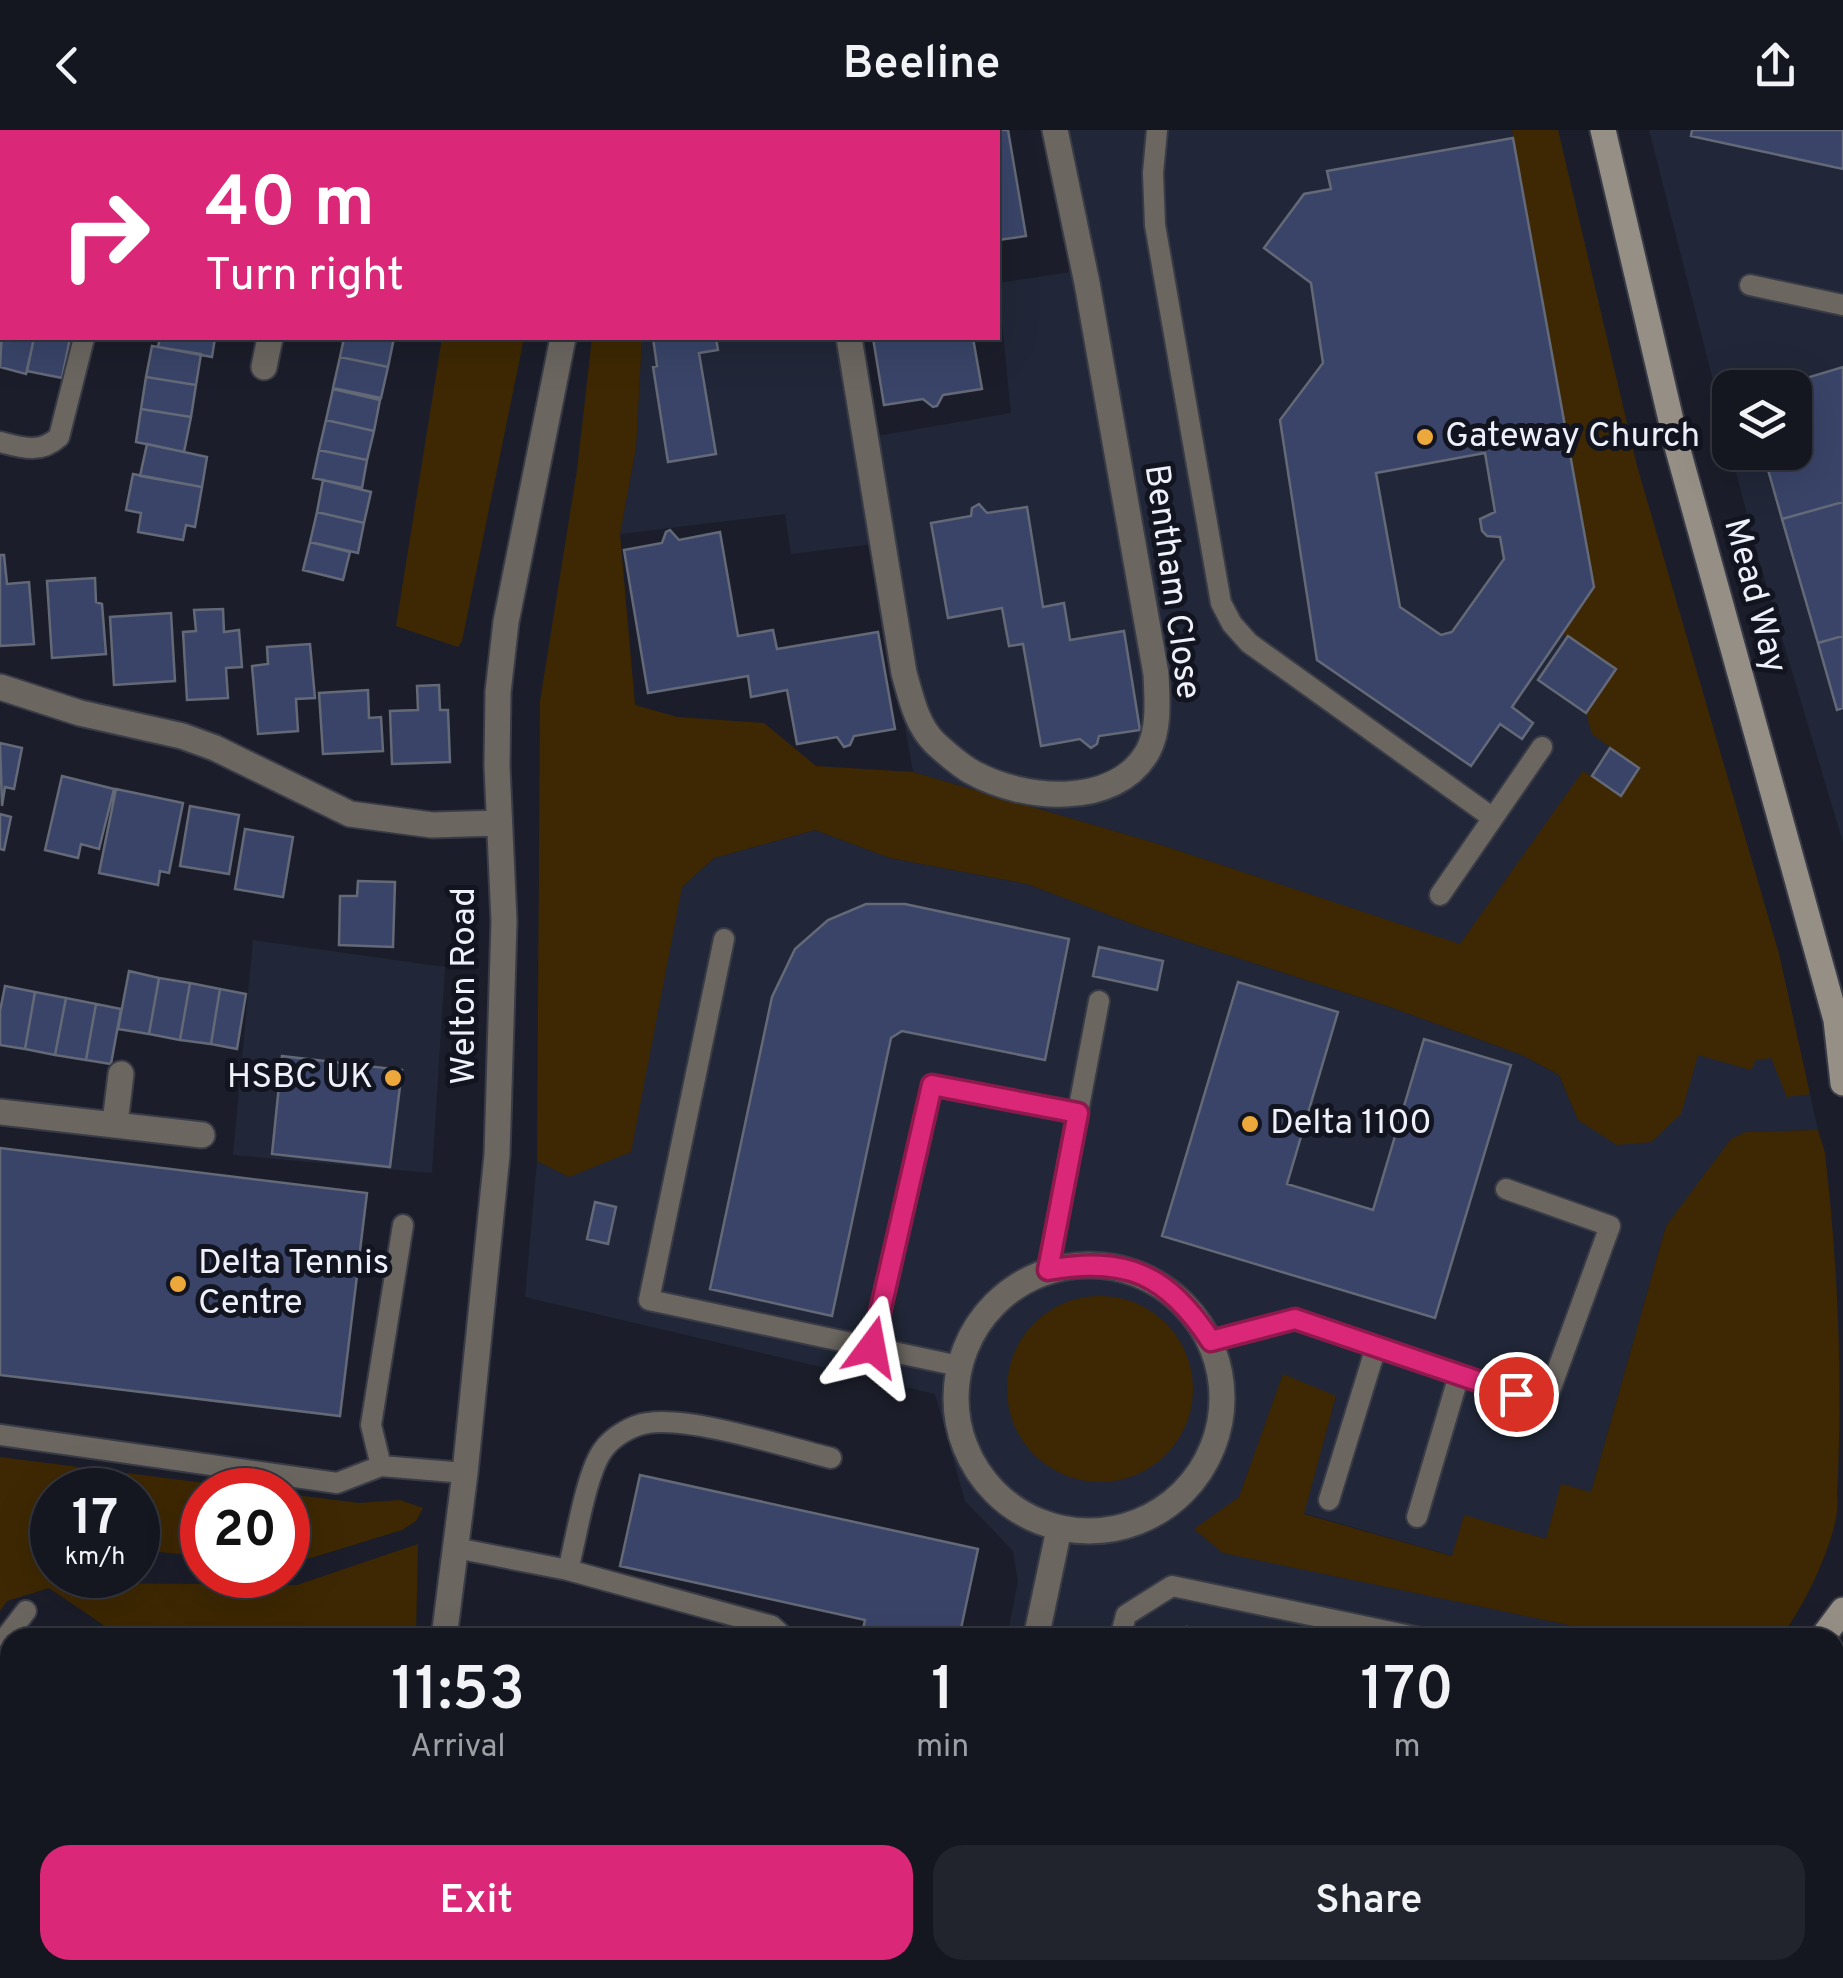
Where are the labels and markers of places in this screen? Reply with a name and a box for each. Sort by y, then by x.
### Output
place label: Gateway Church [1445,415,1700,459]
marker: Gateway Church [1414,426,1436,448]
place label: HSBC UK [227,1056,373,1100]
marker: HSBC UK [382,1067,404,1089]
place label: Delta 1100 [1270,1102,1432,1146]
marker: Delta 1100 [1239,1113,1261,1135]
place label: Delta Tennis Centre [198,1242,389,1326]
marker: Delta Tennis Centre [167,1273,189,1295]
pin [1474,1352,1559,1437]

